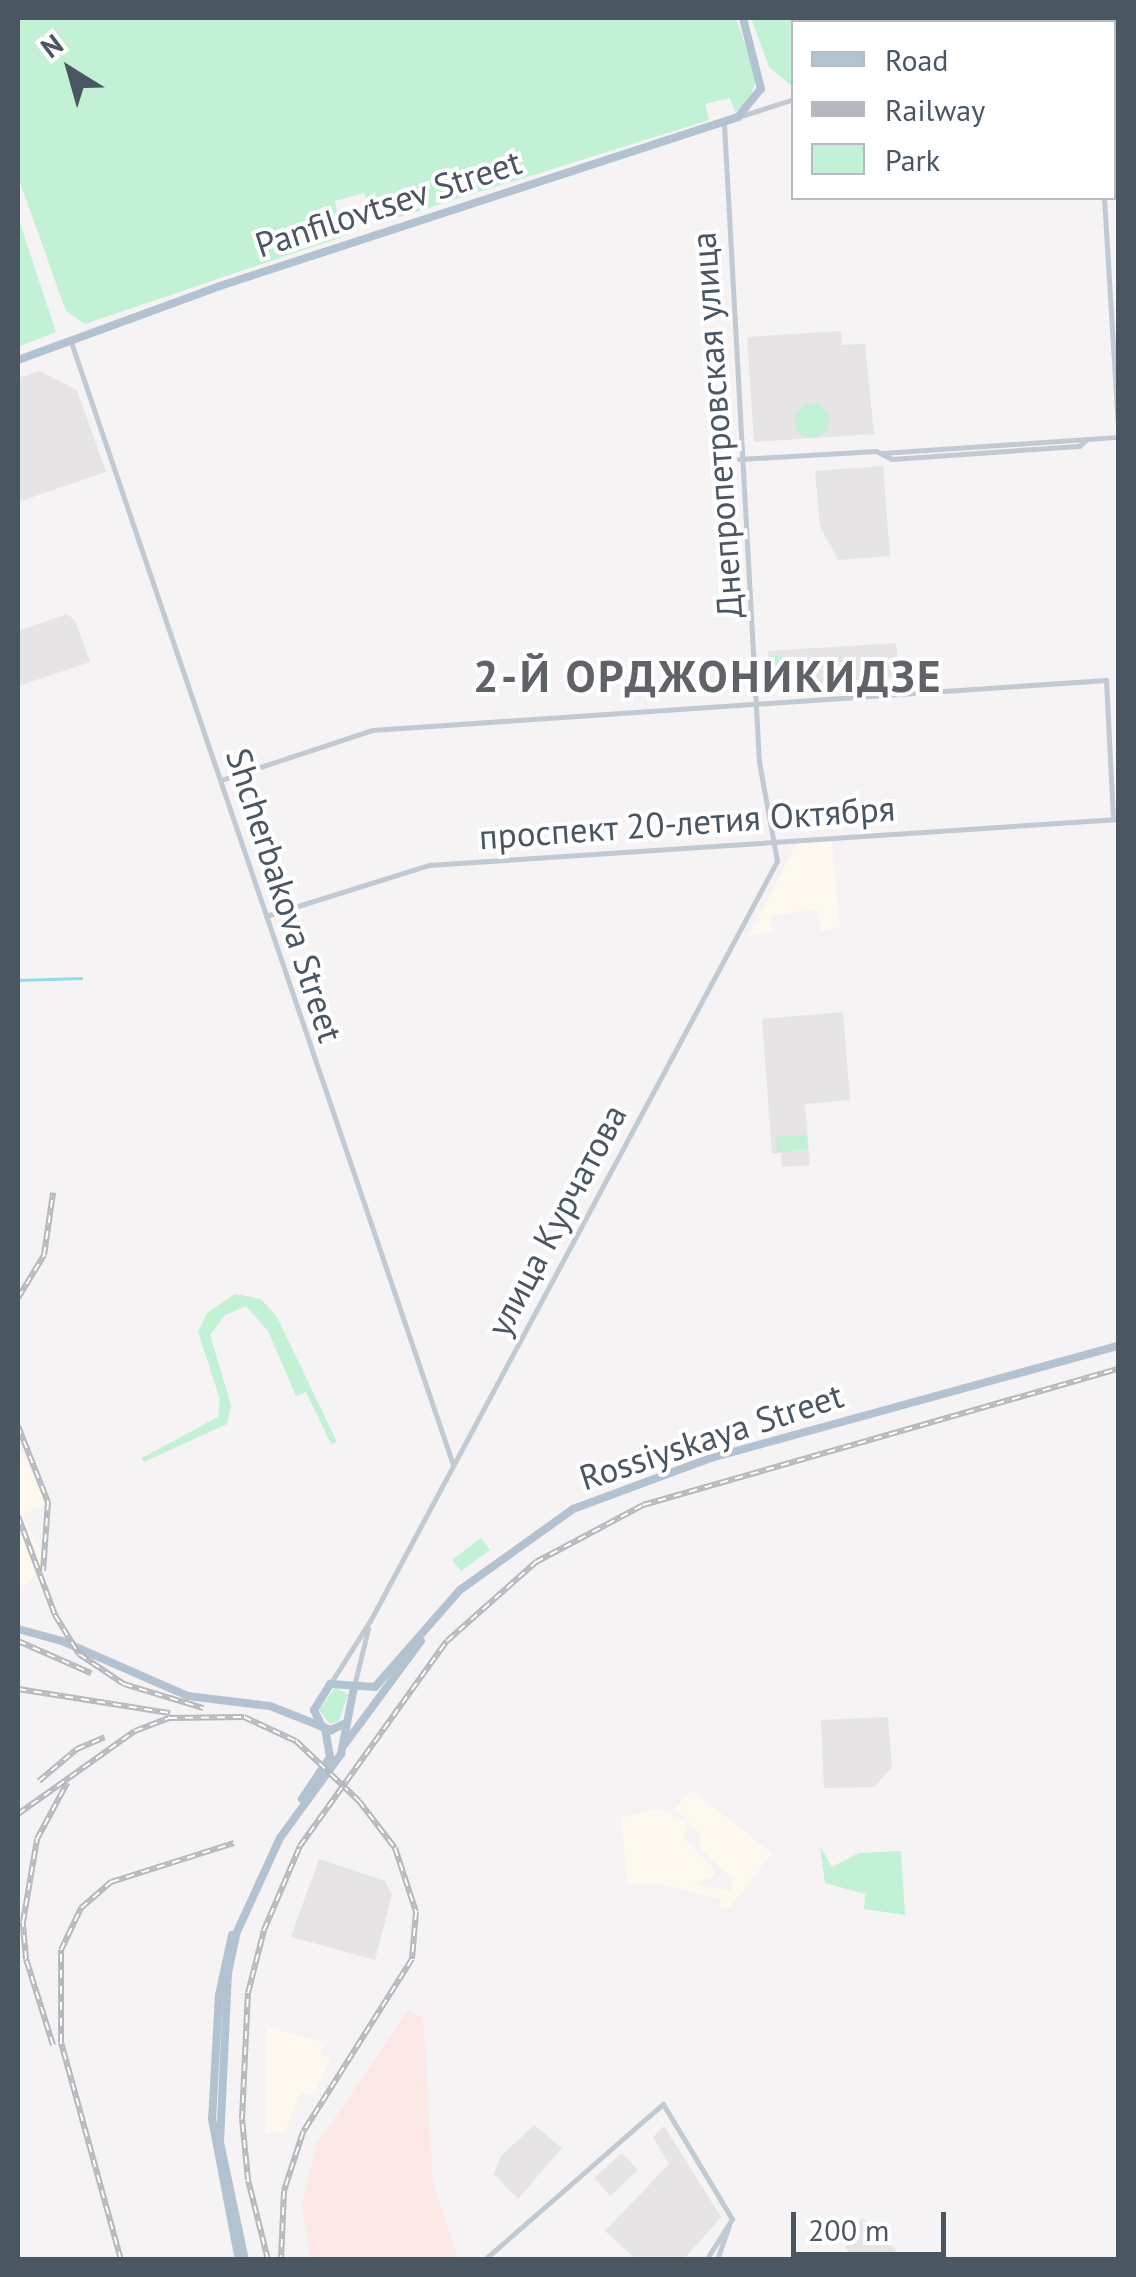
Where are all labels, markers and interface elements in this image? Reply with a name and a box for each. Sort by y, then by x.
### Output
north arrow [20,20,120,120]
legend [791,20,1116,200]
text: N [33,25,70,66]
text: Road [885,40,949,79]
text: Railway [885,90,985,129]
street label: Panfilovtsev Street [249,140,527,266]
text: Park [885,140,940,179]
street label: Днепропетровская улица [682,230,750,620]
district label: 2-Й ОРДЖОНИКИДЗЕ [473,649,943,703]
street label: Shcherbakova Street [218,743,352,1047]
street label: проспект 20-летия Октября [477,786,897,858]
street label: улица Курчатова [477,1097,635,1343]
street label: Rossiyskaya Street [574,1374,848,1498]
scale bar [796,2192,951,2254]
text: 200 m [808,2210,889,2249]

